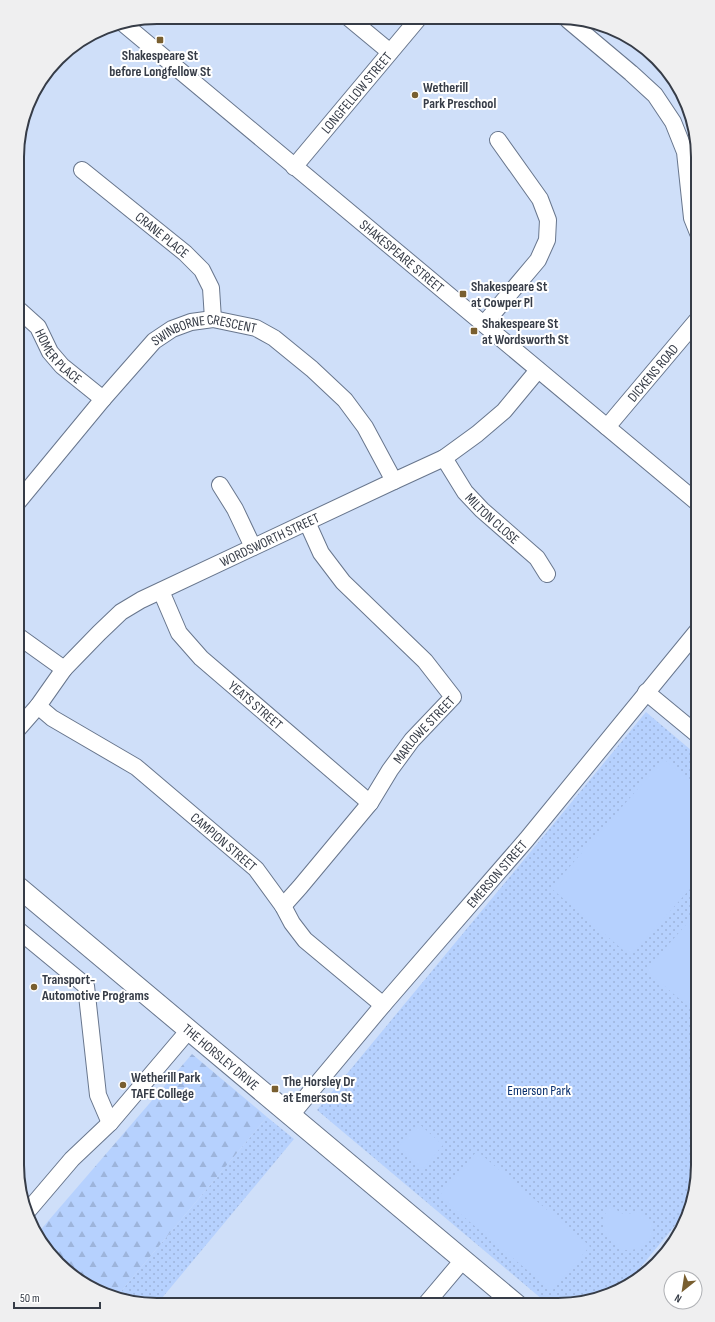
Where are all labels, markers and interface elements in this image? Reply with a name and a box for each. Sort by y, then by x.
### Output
marker: Shakespeare St before Longfellow St [155,35,165,45]
place label: Shakespeare St before Longfellow St [109,47,211,80]
street label: LONGFELLOW STREET [318,49,396,137]
place label: Wetherill Park Preschool [423,79,496,112]
marker: Wetherill Park Preschool [410,90,420,100]
street label: CRANE PLACE [132,208,192,262]
street label: SHAKESPEARE STREET [356,216,447,297]
place label: Shakespeare St at Cowper Pl [471,278,548,311]
marker: Shakespeare St at Cowper Pl [458,289,468,299]
street label: SWINBORNE CRESCENT [148,311,258,350]
place label: Shakespeare St at Wordsworth St [482,315,569,348]
street label: HOMER PLACE [31,326,85,388]
marker: Shakespeare St at Wordsworth St [469,326,479,336]
street label: DICKENS ROAD [624,341,682,405]
street label: MILTON CLOSE [461,490,523,548]
street label: WORDSWORTH STREET [217,509,322,571]
street label: YEATS STREET [225,677,286,733]
street label: MARLOWE STREET [389,692,459,767]
street label: CAMPION STREET [187,809,260,875]
street label: EMERSON STREET [463,837,531,911]
place label: Transport- Automotive Programs [41,971,149,1004]
marker: Transport- Automotive Programs [29,982,39,992]
street label: THE HORSLEY DRIVE [179,1020,262,1094]
place label: Wetherill Park TAFE College [131,1069,201,1102]
place label: The Horsley Dr at Emerson St [283,1073,356,1106]
marker: Wetherill Park TAFE College [118,1080,128,1090]
park label: Emerson Park [507,1082,572,1099]
marker: The Horsley Dr at Emerson St [270,1084,280,1094]
north arrow [663,1270,703,1310]
scale bar [14,1284,100,1310]
text: 50 m [20,1291,40,1306]
text: N [672,1291,684,1305]

